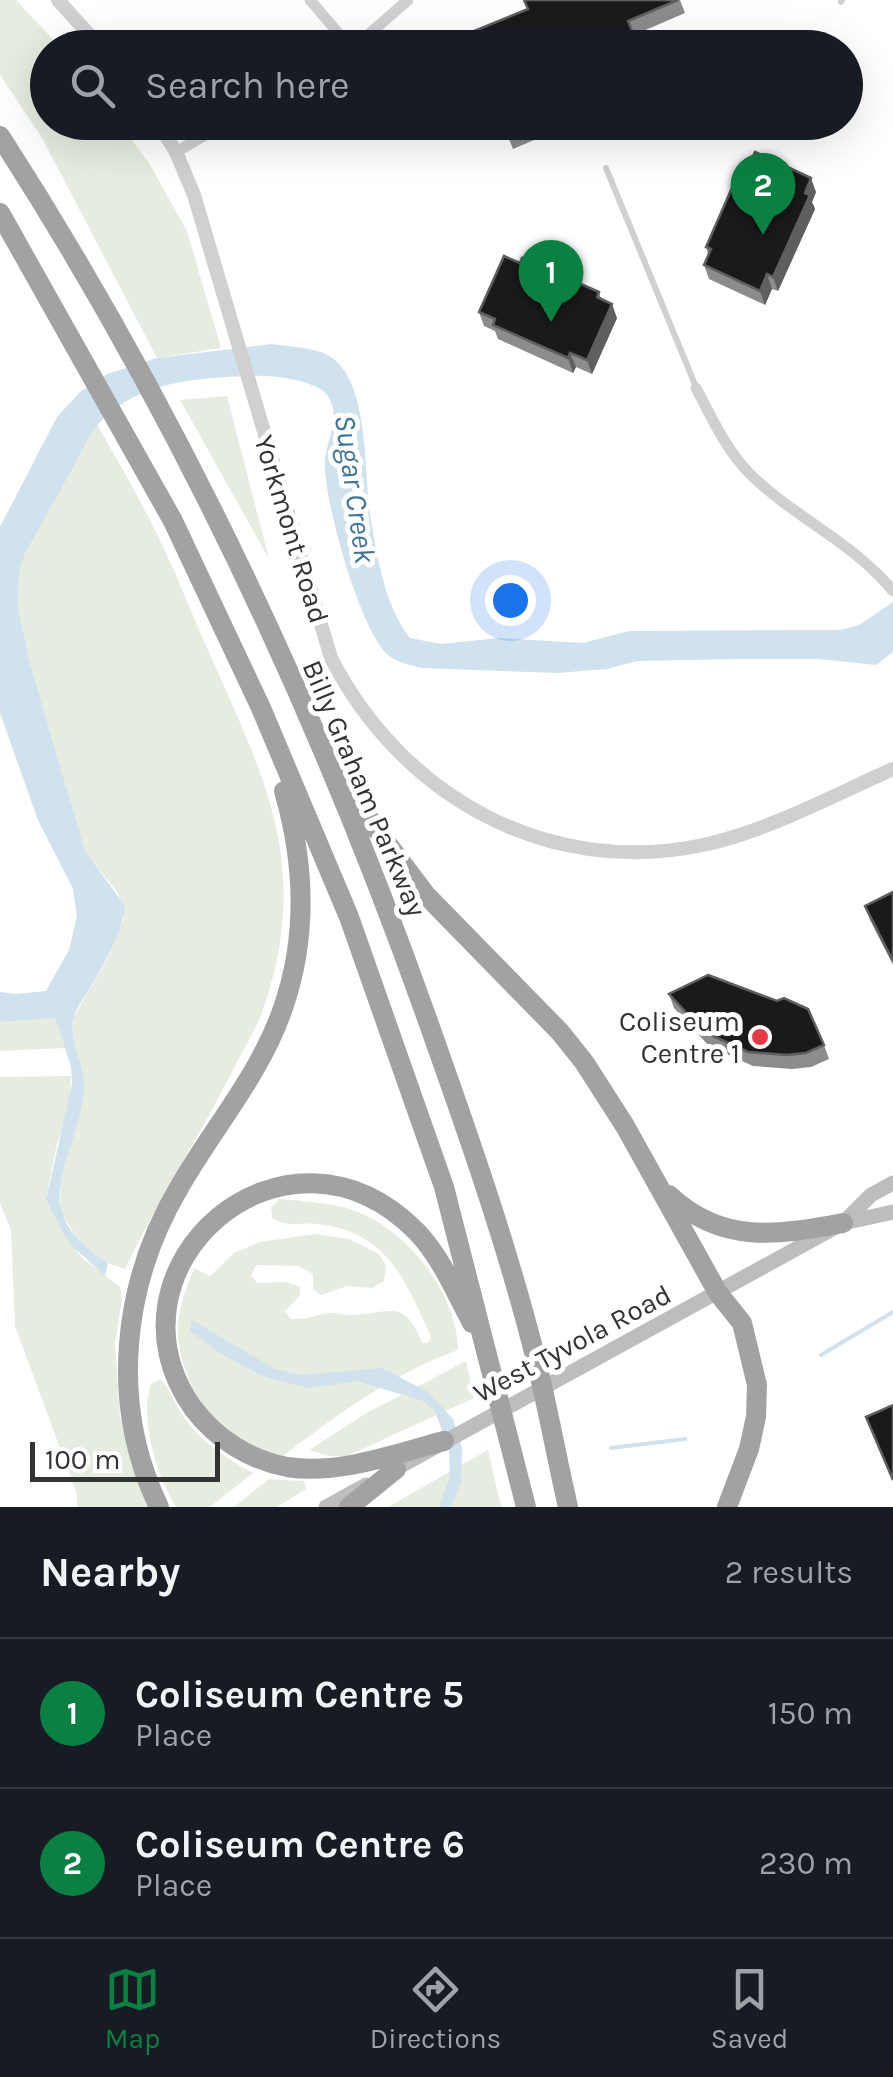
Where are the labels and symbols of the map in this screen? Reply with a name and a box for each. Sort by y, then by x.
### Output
pin: 2 [730,152,796,235]
pin: 1 [518,240,584,322]
water label: Sugar Creek [327,412,383,566]
street label: Yorkmont Road [247,431,336,627]
your location [485,575,536,626]
street label: Billy Graham Parkway [296,655,434,921]
place label: Coliseum Centre 1 [619,1005,740,1070]
marker: Coliseum Centre 1 [749,1026,771,1048]
street label: West Tyvola Road [468,1277,677,1409]
scale bar [30,1437,220,1482]

